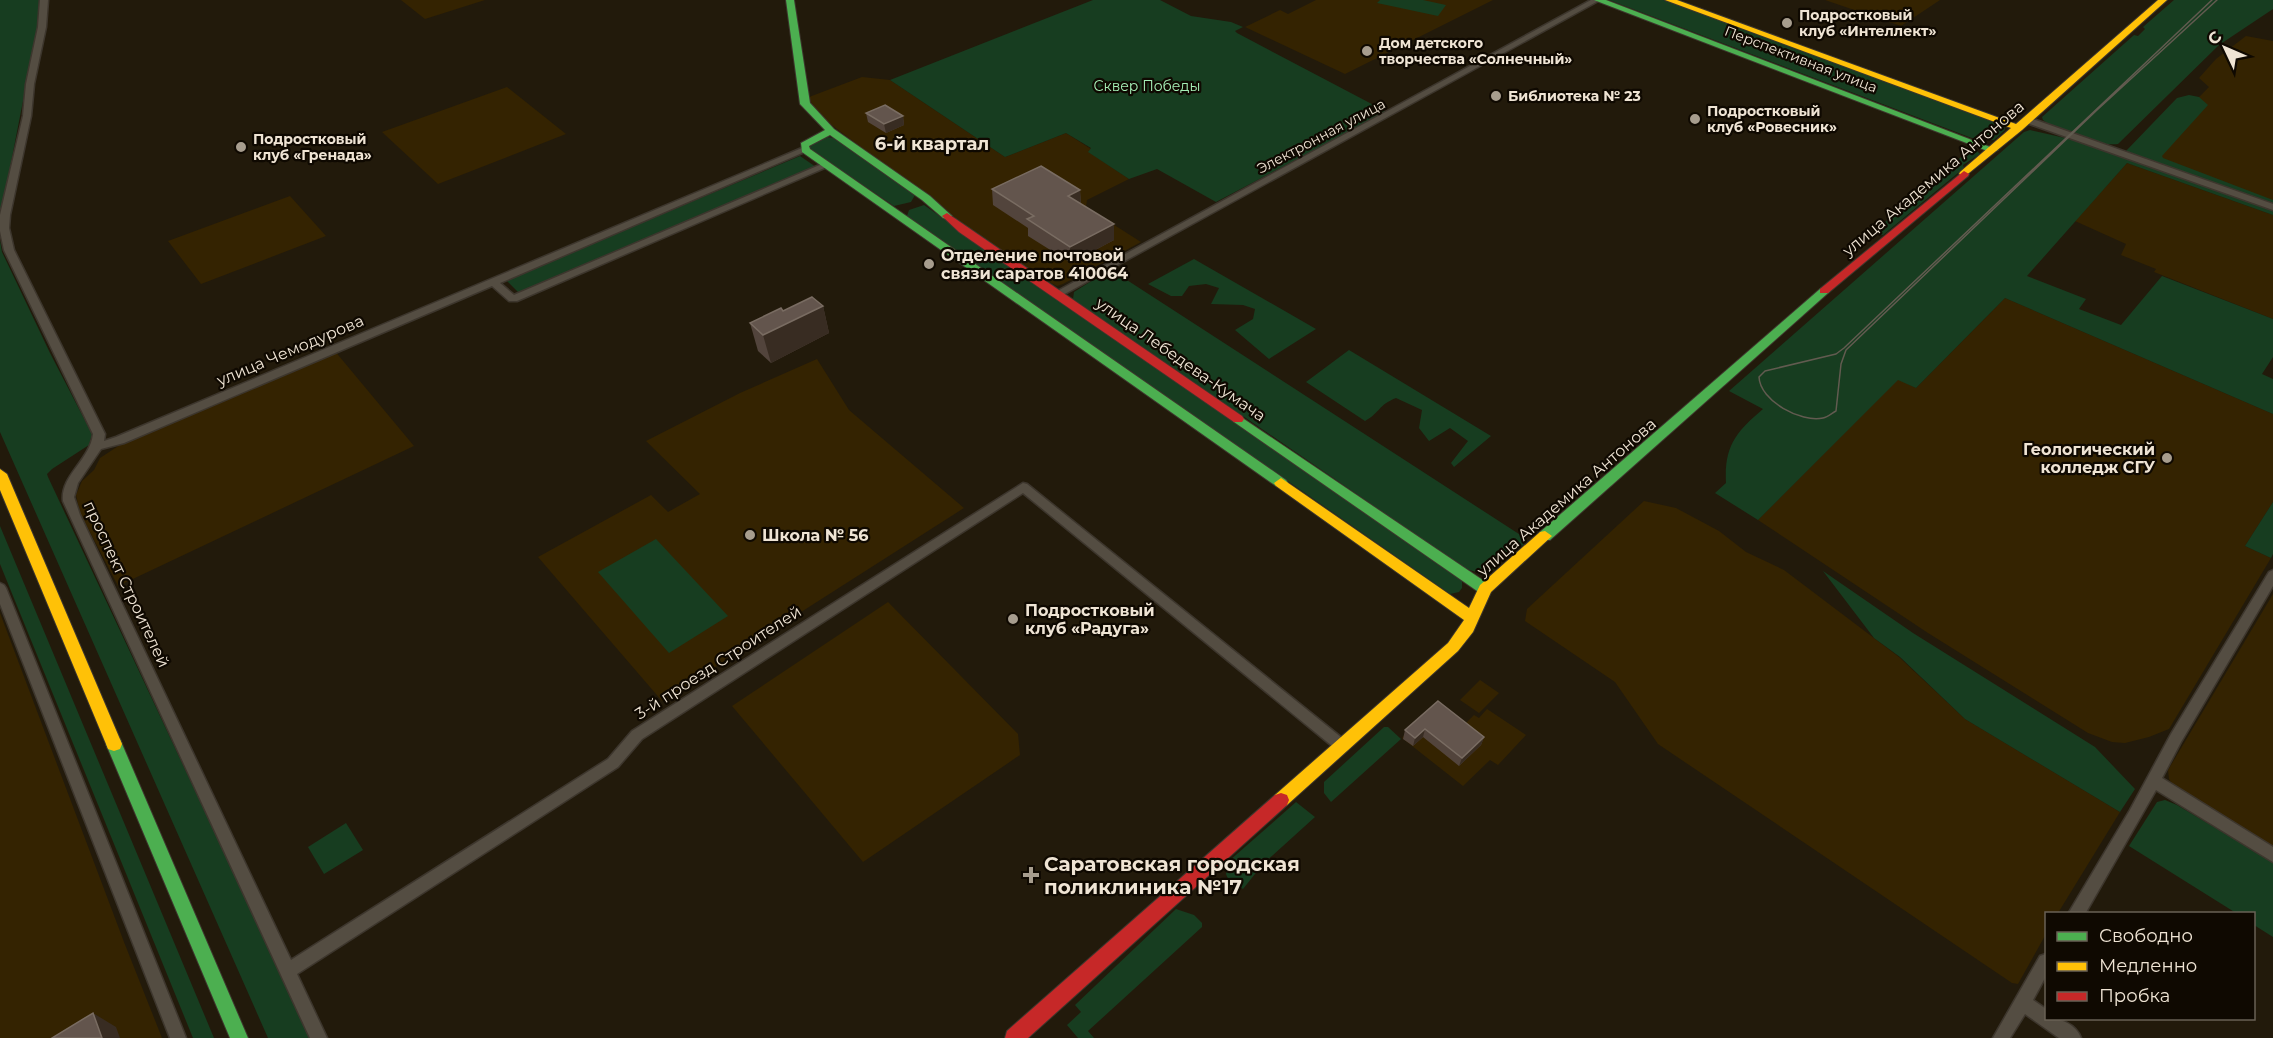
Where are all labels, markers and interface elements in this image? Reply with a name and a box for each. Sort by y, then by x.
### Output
place label: Подростковый клуб «Интеллект» [1799,6,1937,40]
marker: Подростковый клуб «Интеллект» [1780,16,1794,30]
north arrow [2195,18,2255,78]
street label: Перспективная улица [1722,22,1880,96]
text: С [2204,27,2226,49]
place label: Дом детского творчества «Солнечный» [1379,34,1572,68]
marker: Дом детского творчества «Солнечный» [1360,44,1374,58]
park label: Сквер Победы [1094,77,1200,95]
place label: Библиотека № 23 [1508,87,1641,105]
marker: Библиотека № 23 [1489,89,1503,103]
street label: Электронная улица [1254,94,1388,178]
street label: улица Академика Антонова [1838,97,2028,261]
place label: Подростковый клуб «Ровесник» [1707,102,1837,136]
marker: Подростковый клуб «Ровесник» [1688,112,1702,126]
place label: Подростковый клуб «Гренада» [253,130,372,164]
district label: 6-й квартал [875,133,989,155]
marker: Подростковый клуб «Гренада» [234,140,248,154]
place label: Отделение почтовой связи саратов 410064 [941,246,1128,283]
marker: Отделение почтовой связи саратов 410064 [922,257,936,271]
street label: улица Лебедева-Кумача [1091,293,1269,425]
street label: улица Чемодурова [213,311,367,390]
street label: улица Академика Антонова [1472,414,1660,581]
place label: Геологический колледж СГУ [2023,440,2155,477]
marker: Геологический колледж СГУ [2160,451,2174,465]
street label: проспект Строителей [80,498,173,670]
place label: Школа № 56 [762,526,869,545]
marker: Школа № 56 [743,528,757,542]
place label: Подростковый клуб «Радуга» [1025,601,1155,638]
street label: 3-й проезд Строителей [632,602,805,723]
marker: Подростковый клуб «Радуга» [1006,612,1020,626]
place label: Саратовская городская поликлиника №17 [1044,852,1300,899]
marker: Саратовская городская поликлиника №17 [1022,866,1040,884]
legend [2045,912,2255,1020]
text: Свободно [2099,925,2193,947]
text: Медленно [2099,955,2197,977]
text: Пробка [2099,985,2170,1007]

